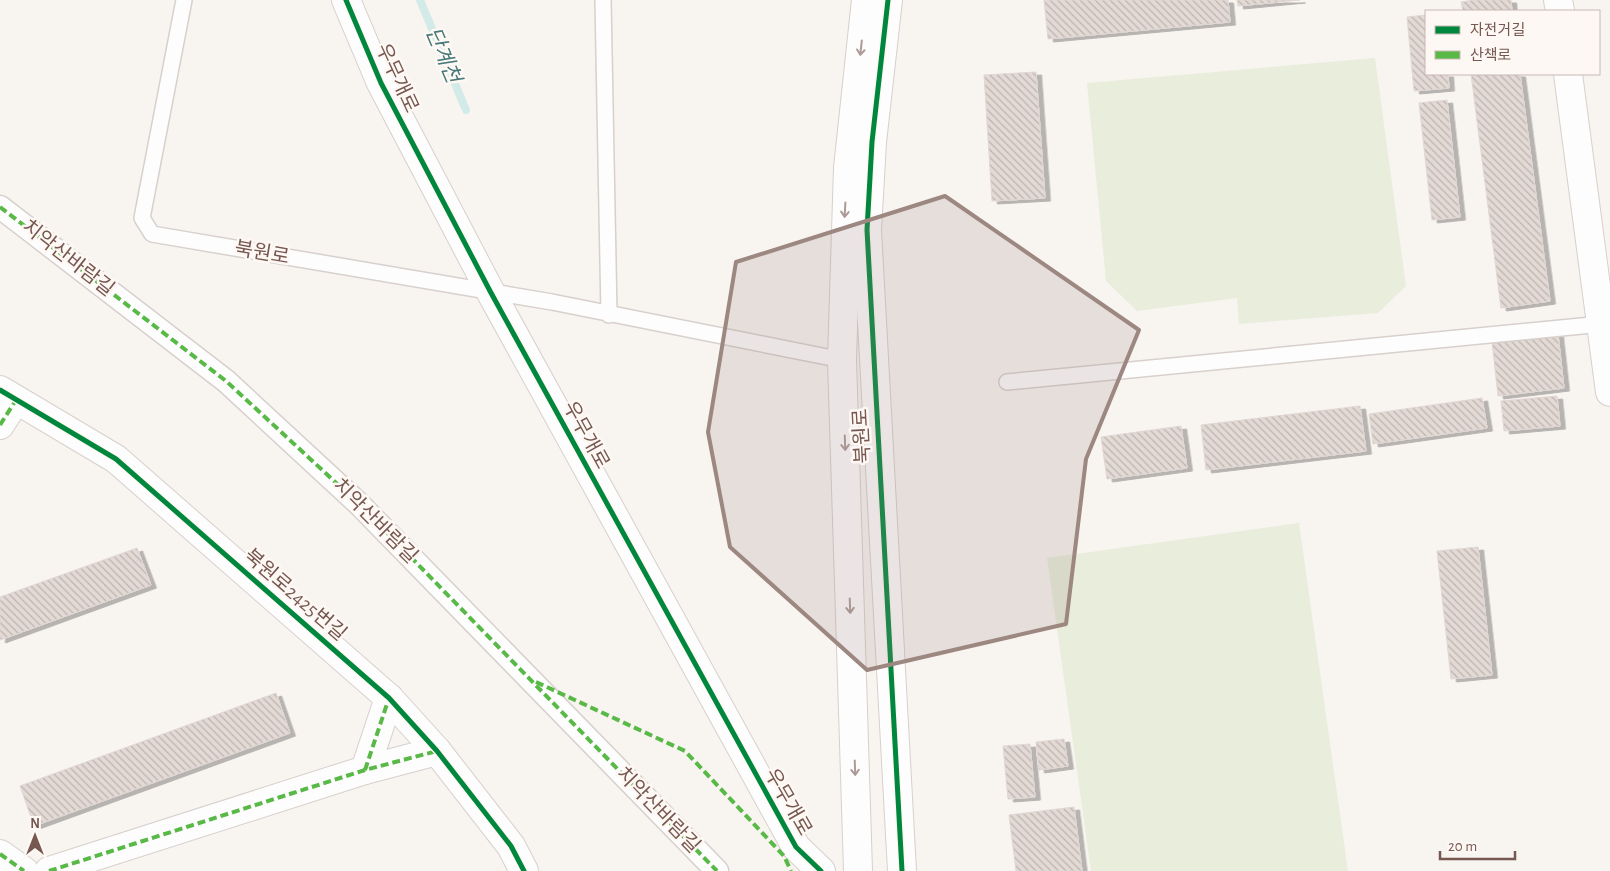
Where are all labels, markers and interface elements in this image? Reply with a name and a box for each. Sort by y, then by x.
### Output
legend [1425,10,1600,75]
text: 자전거길 [1470,22,1525,38]
water label: 단계천 [422,24,466,88]
street label: 우무개로 [372,40,423,116]
one-way arrow [856,40,866,56]
text: 산책로 [1470,47,1511,63]
one-way arrow [841,202,850,218]
street label: 치악산바람길 [18,215,118,300]
street label: 북원로 [233,237,291,268]
street label: 우무개로 [559,397,613,472]
street label: 북원로 [850,408,873,464]
one-way arrow [840,435,850,451]
street label: 치악산바람길 [329,474,422,567]
street label: 북원로2425번길 [240,545,351,645]
one-way arrow [845,597,855,613]
one-way arrow [850,760,860,776]
street label: 치악산바람길 [612,763,704,857]
street label: 우무개로 [761,765,816,839]
north arrow [10,811,60,861]
text: N [30,817,40,831]
scale bar [1440,828,1515,860]
text: 20 m [1448,839,1477,854]

